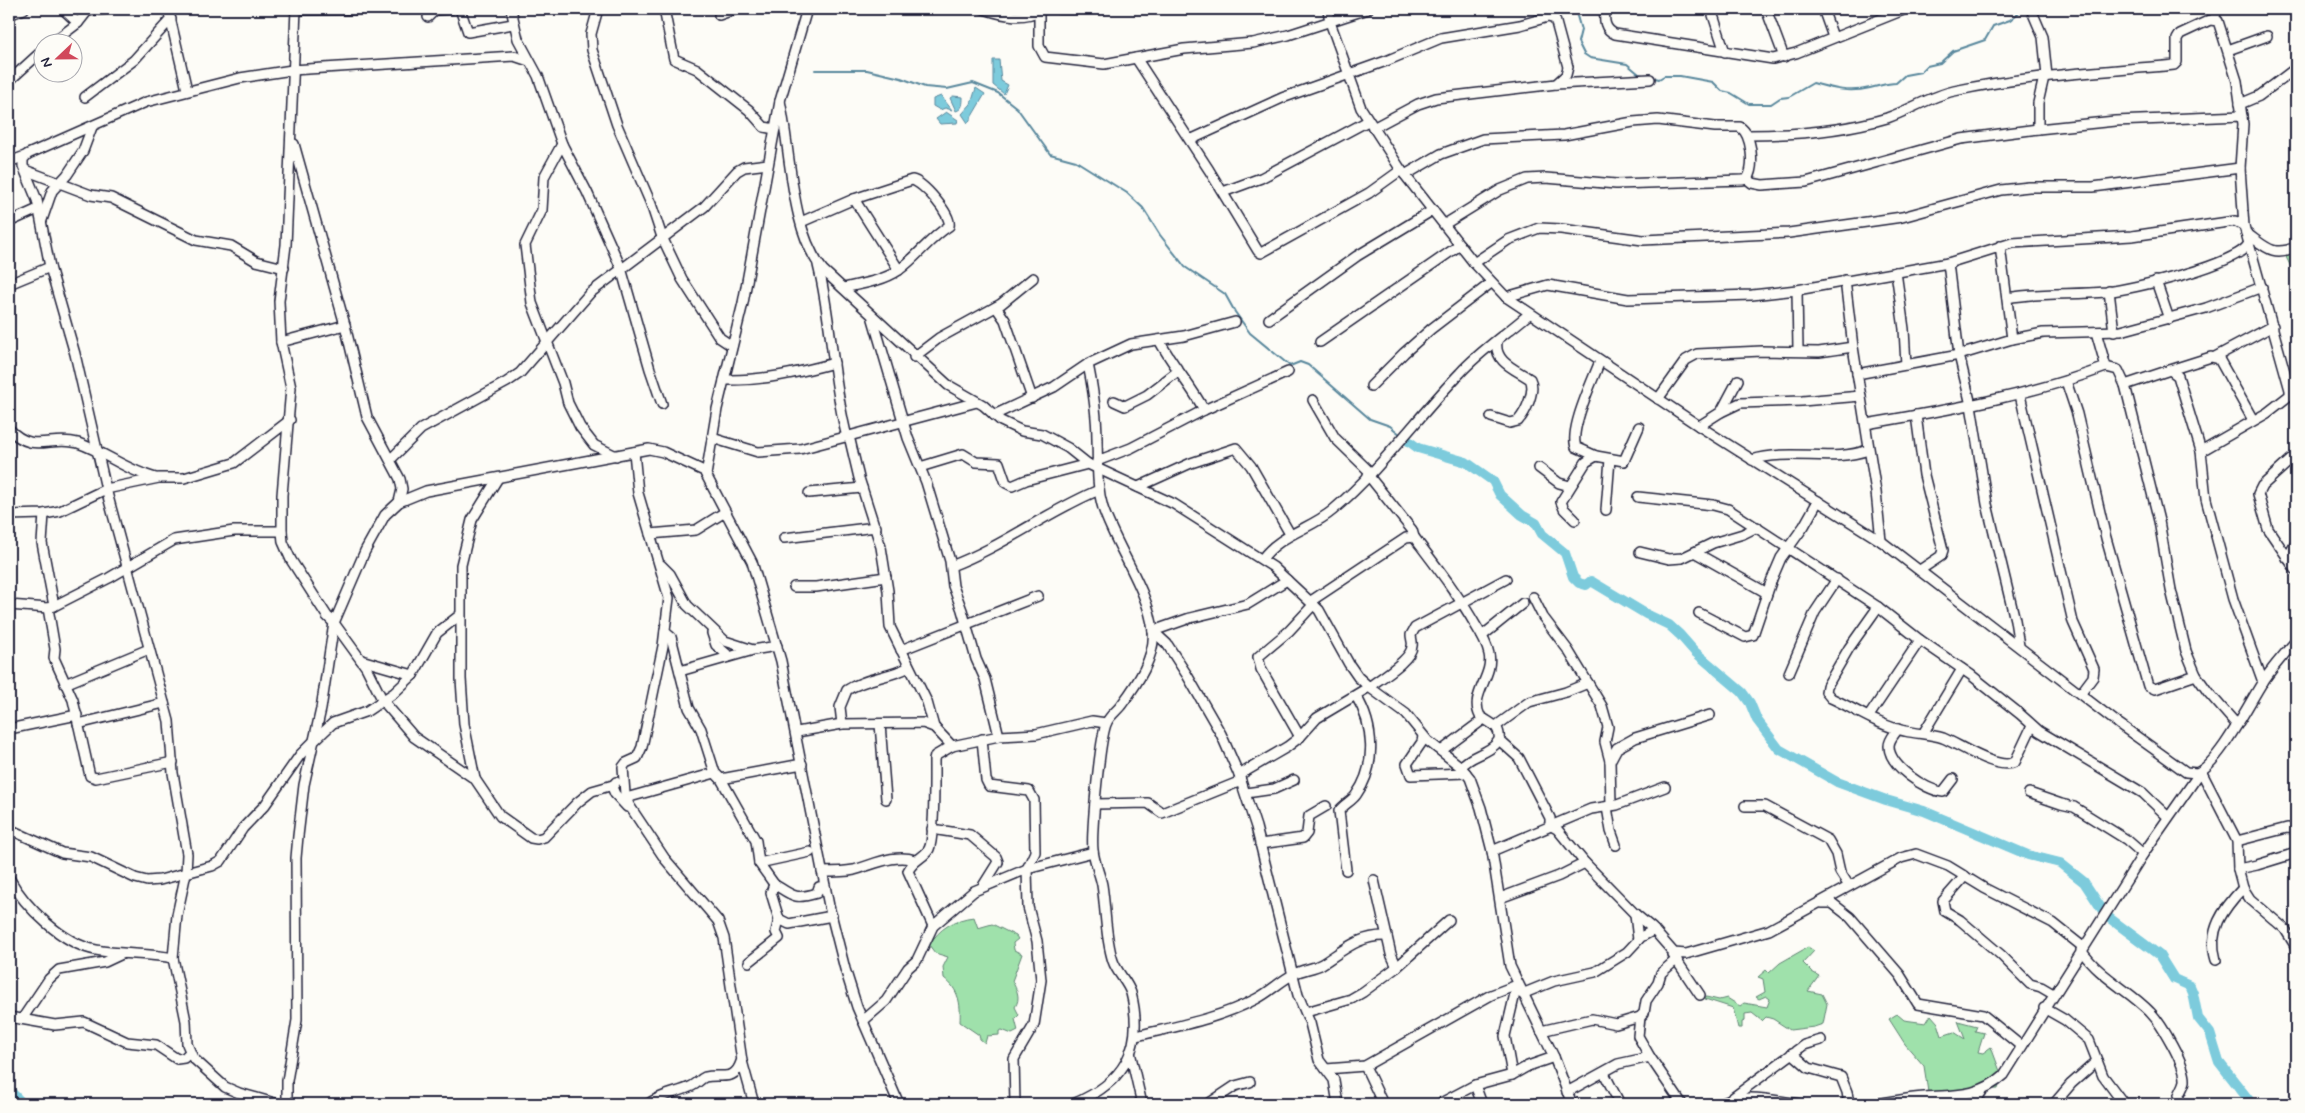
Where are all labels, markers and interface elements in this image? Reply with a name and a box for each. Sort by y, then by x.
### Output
north arrow [32,32,82,82]
text: N [37,55,57,70]

